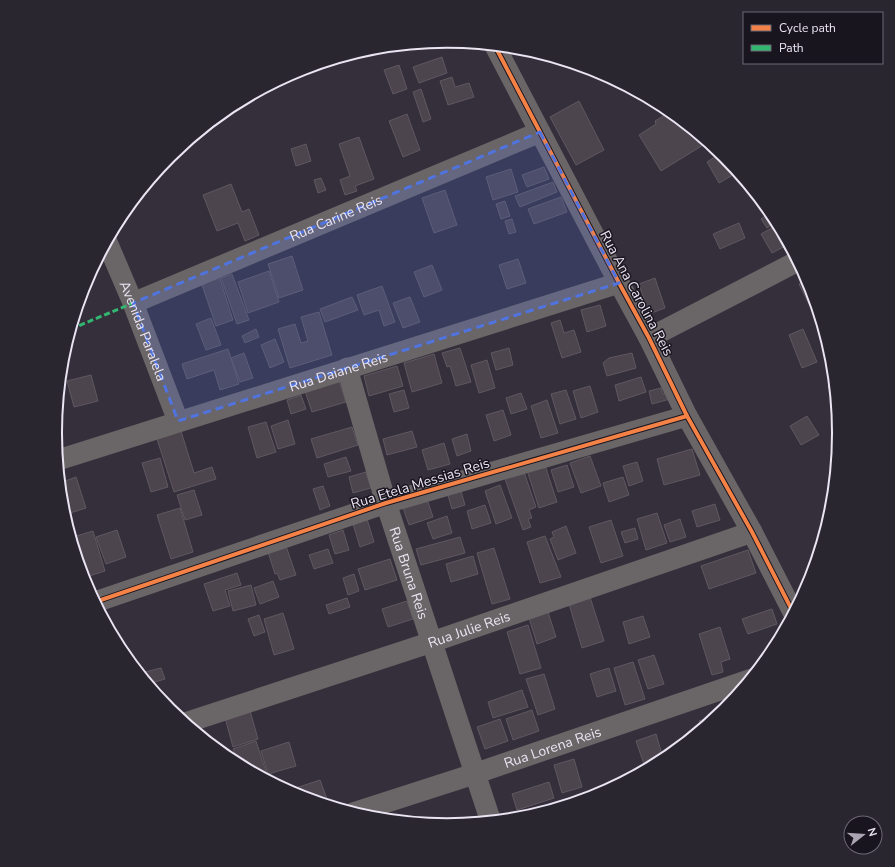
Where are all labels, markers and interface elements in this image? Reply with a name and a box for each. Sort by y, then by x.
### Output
legend [743,12,883,64]
text: Cycle path [779,20,836,36]
text: Path [779,40,804,56]
street label: Rua Carine Reis [287,190,386,246]
street label: Rua Ana Carolina Reis [595,227,678,360]
street label: Avenida Paralela [115,278,171,384]
street label: Rua Daiane Reis [287,347,390,396]
street label: Rua Etela Messias Reis [348,453,492,514]
street label: Rua Bruna Reis [384,524,433,622]
street label: Rua Julie Reis [425,607,513,653]
street label: Rua Lorena Reis [501,722,604,773]
north arrow [843,815,883,855]
text: N [864,826,880,838]

